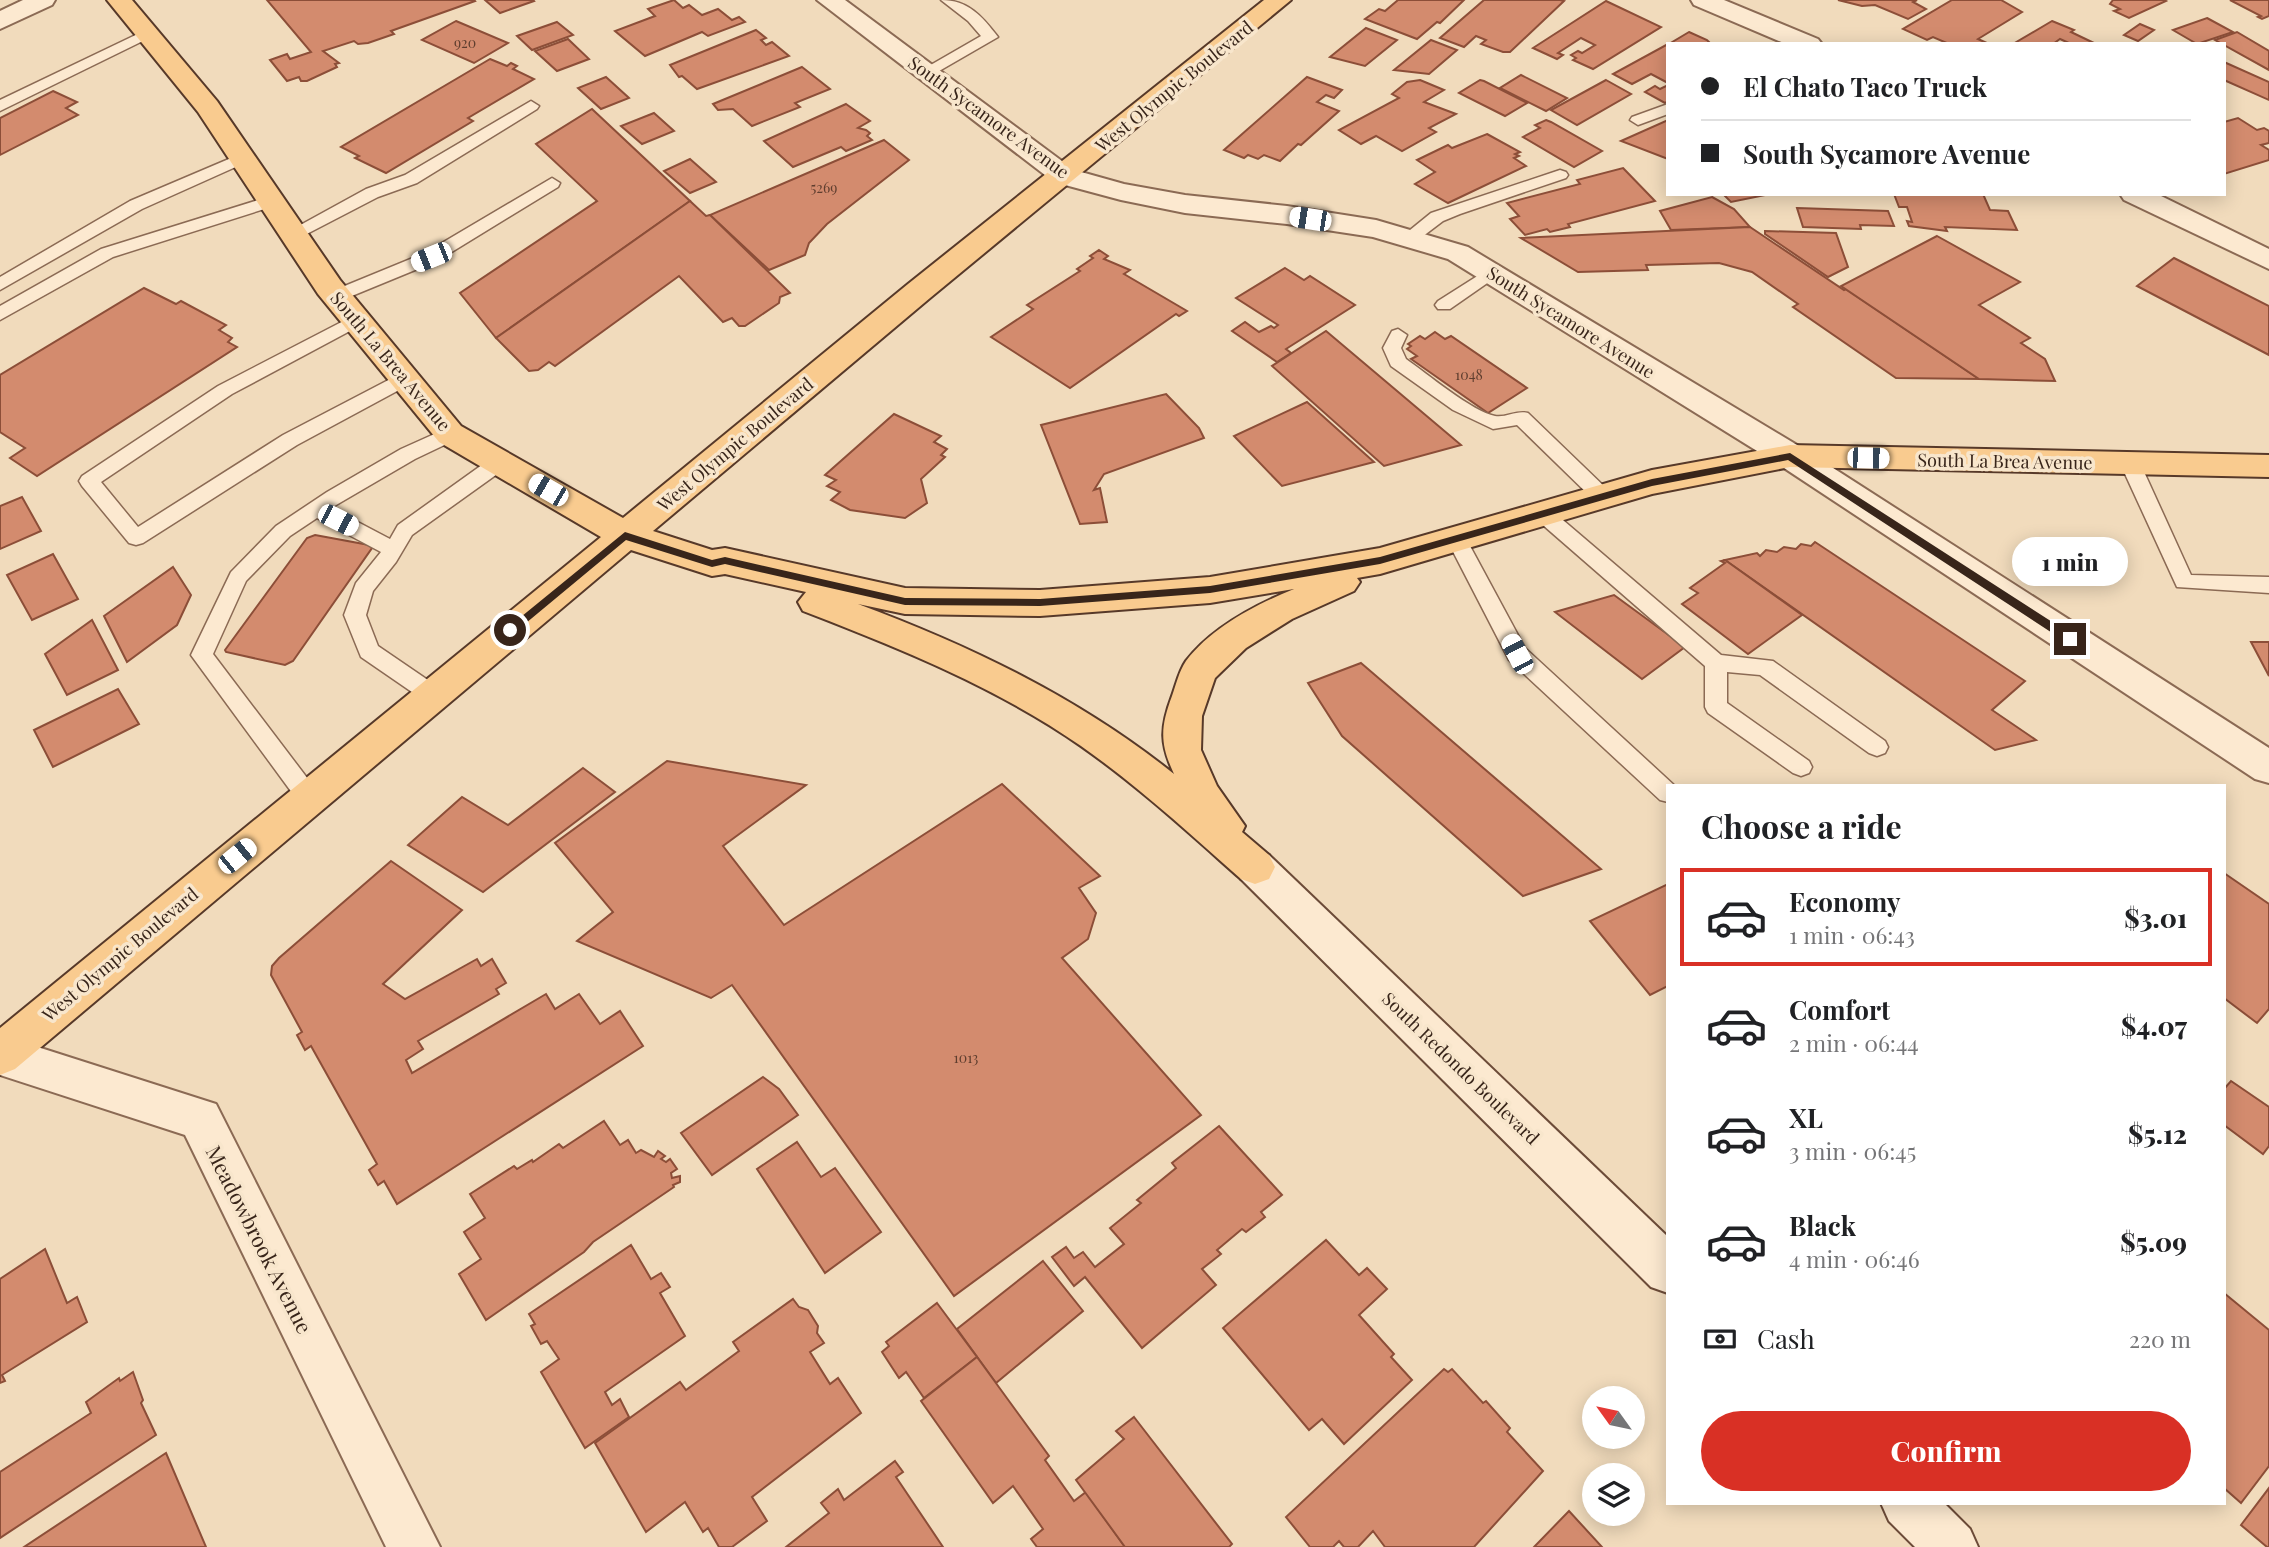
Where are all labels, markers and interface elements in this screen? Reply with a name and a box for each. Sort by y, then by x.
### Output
street label: West Olympic Boulevard [1089,15,1258,158]
house number: 920 [454,33,476,52]
street label: South Sycamore Avenue [904,50,1074,184]
text: El Chato Taco Truck [1743,69,1987,104]
text: South Sycamore Avenue [1743,136,2030,171]
house number: 5269 [811,178,837,197]
car [1288,205,1333,233]
car [408,239,455,275]
street label: South Sycamore Avenue [1483,260,1659,384]
street label: South La Brea Avenue [325,286,457,436]
house number: 1048 [1455,365,1483,384]
street label: West Olympic Boulevard [651,371,818,517]
car [1847,447,1890,469]
street label: South La Brea Avenue [1917,447,2093,475]
car [525,470,572,510]
car [315,501,362,539]
callout: 1 min [2012,538,2128,586]
text: 1 min [2042,546,2098,577]
route start [494,614,526,646]
route end [2054,623,2086,655]
car [1498,631,1537,677]
text: Choose a ride [1701,804,1902,847]
car [215,835,260,877]
street label: West Olympic Boulevard [36,881,203,1027]
text: Economy [1789,884,1900,919]
icon: car [1705,886,1768,949]
text: $3.01 [2124,900,2187,935]
text: 1 min · 06:43 [1789,919,1915,950]
street label: South Redondo Boulevard [1377,987,1545,1150]
text: Comfort [1789,992,1890,1027]
icon: car [1705,994,1768,1057]
text: $4.07 [2121,1008,2187,1043]
text: 2 min · 06:44 [1789,1027,1919,1058]
house number: 1013 [954,1048,978,1067]
text: XL [1789,1100,1823,1135]
icon: car [1705,1102,1768,1165]
text: $5.12 [2128,1116,2187,1151]
text: 3 min · 06:45 [1789,1135,1916,1166]
street label: Meadowbrook Avenue [200,1140,320,1338]
text: Black [1789,1208,1856,1243]
icon: car [1705,1210,1768,1273]
text: $5.09 [2120,1224,2187,1259]
text: 4 min · 06:46 [1789,1243,1920,1274]
icon: cash [1701,1320,1739,1358]
text: Cash [1757,1321,1815,1356]
text: 220 m [2129,1323,2191,1354]
north arrow [1582,1386,1645,1449]
map controls [1582,1386,1645,1526]
button: Confirm [1701,1411,2191,1491]
button: layers [1582,1463,1645,1526]

